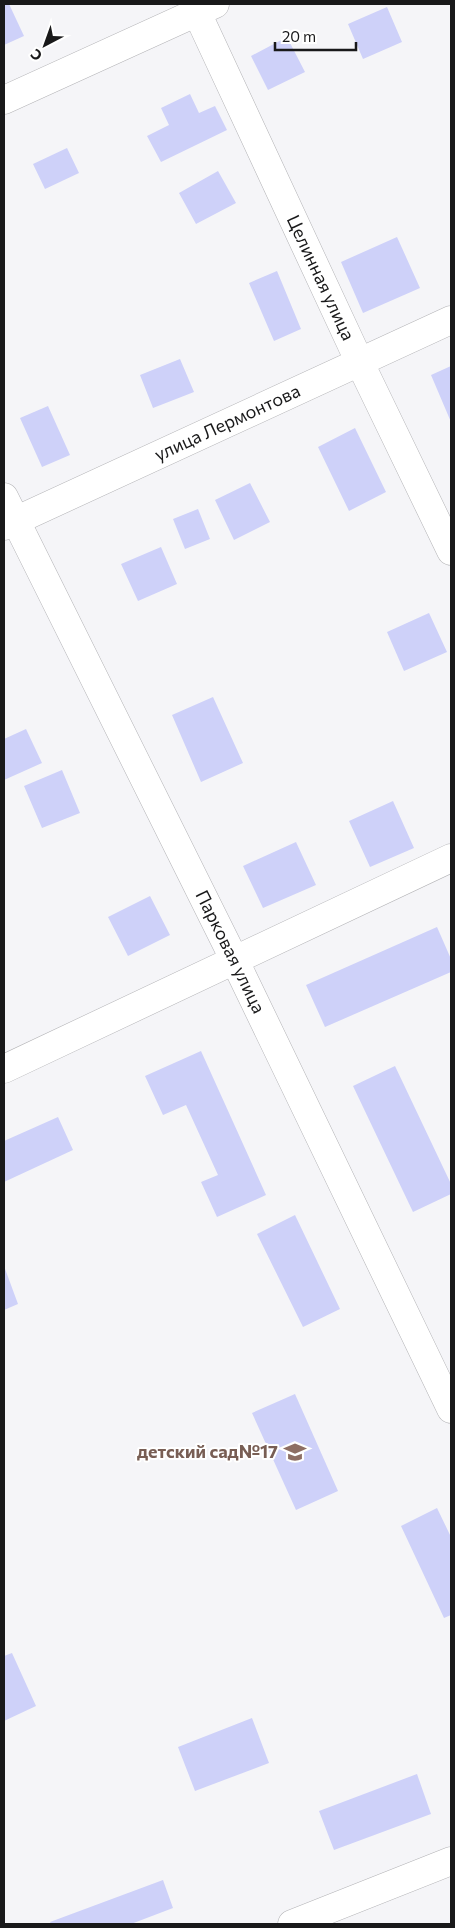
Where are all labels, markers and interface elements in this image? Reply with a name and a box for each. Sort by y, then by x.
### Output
north arrow [20,20,70,70]
scale bar [275,20,356,52]
text: 20 m [282,27,316,45]
text: С [27,46,45,65]
street label: Целинная улица [283,211,360,344]
street label: улица Лермонтова [151,379,303,465]
street label: Парковая улица [191,886,271,1017]
school or university icon: детский сад№17 [282,1439,308,1465]
place label: детский сад№17 [137,1440,278,1462]

